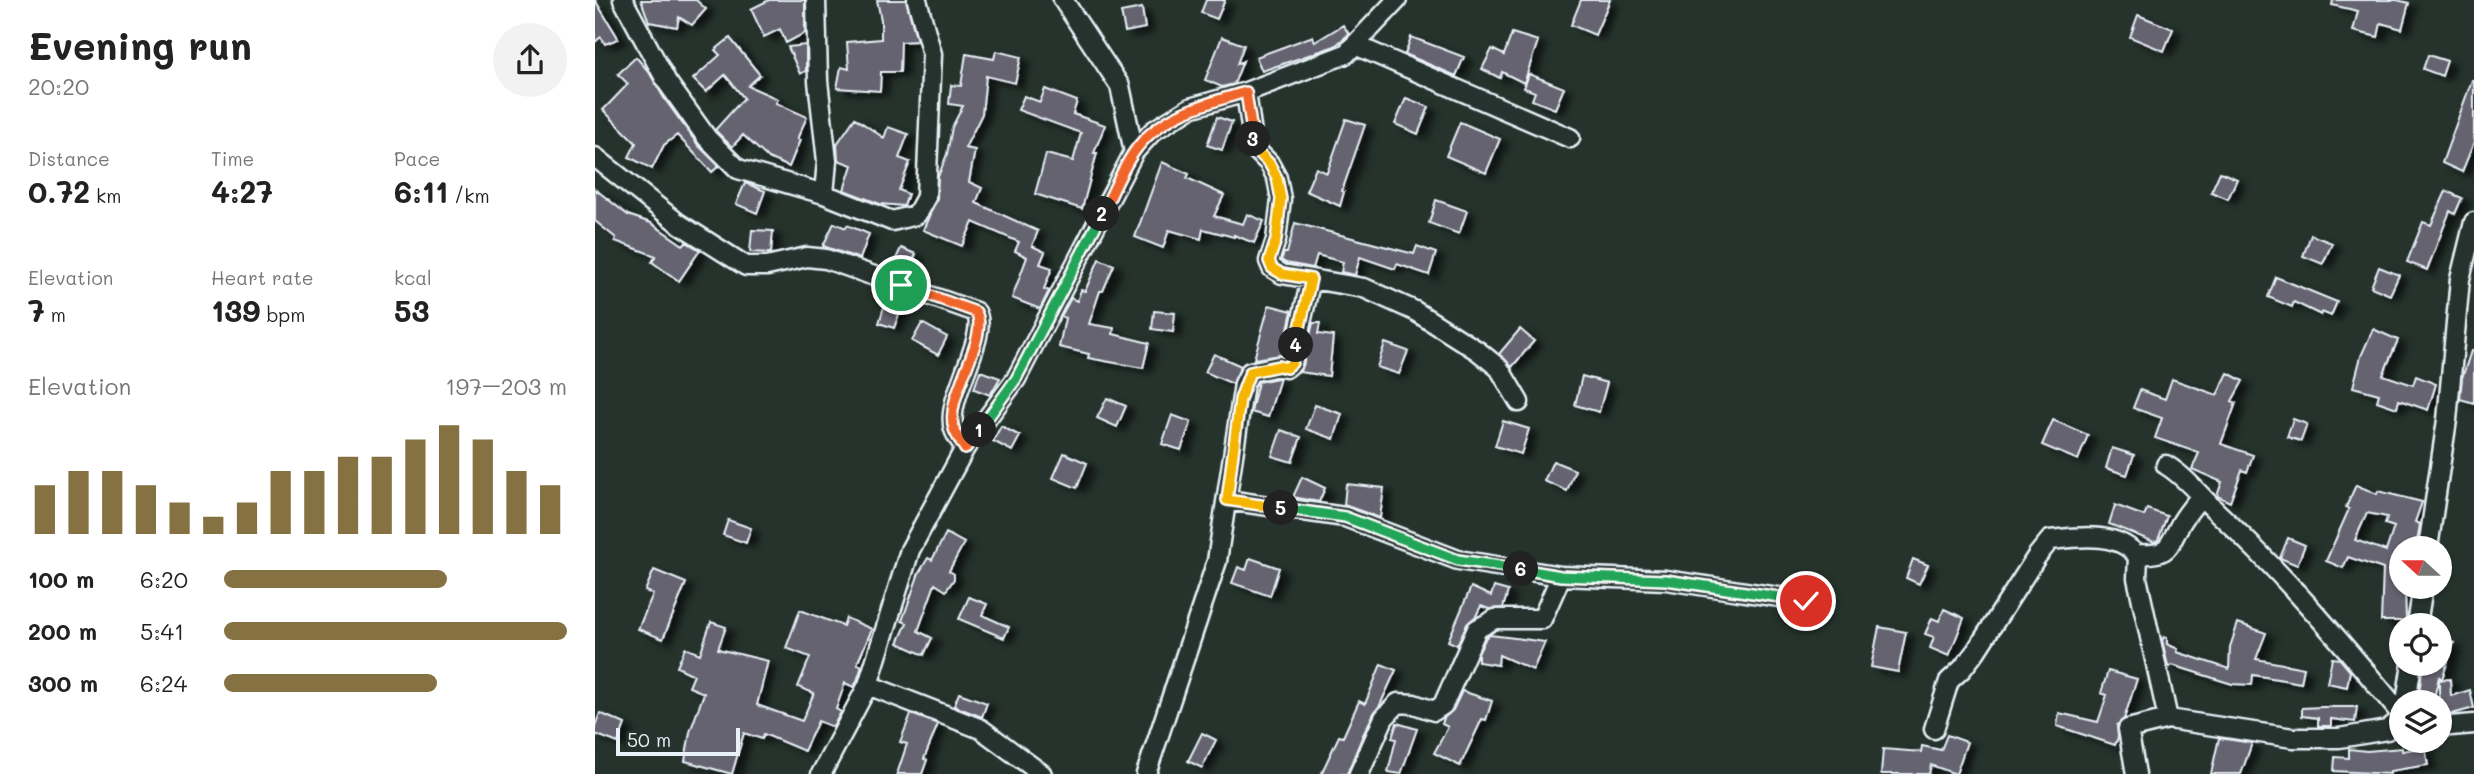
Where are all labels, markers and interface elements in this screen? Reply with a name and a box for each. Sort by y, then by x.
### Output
text: Evening run [28,20,252,70]
button: share [493,23,567,97]
text: 20:20 [28,71,89,101]
pin: 3 [1235,122,1271,156]
text: 3 [1247,126,1258,151]
text: Distance [28,146,110,171]
text: Time [211,146,254,171]
text: Pace [394,146,440,171]
text: 0.72 [28,171,90,211]
text: 4:27 [211,171,273,211]
text: 6:11 [394,171,448,211]
text: km [90,183,121,208]
text: /km [448,183,490,208]
pin: 2 [1085,196,1119,232]
text: 2 [1096,201,1107,226]
pin [871,255,931,315]
text: Elevation [28,265,113,290]
text: Heart rate [211,265,314,290]
text: kcal [394,265,432,290]
icon: arrive [882,266,920,304]
text: 7 [28,290,45,330]
text: 139 [211,290,260,330]
text: 53 [394,290,430,330]
text: m [45,302,66,327]
text: bpm [260,302,305,327]
pin: 4 [1279,328,1313,362]
text: 4 [1289,332,1302,357]
text: Elevation [28,371,131,401]
text: 197–203 m [445,371,567,401]
pin: 1 [961,412,997,448]
text: 1 [974,417,983,442]
pin: 5 [1263,490,1299,526]
text: 5 [1275,495,1286,520]
north arrow [2389,536,2452,598]
map controls [2389,536,2452,753]
pin: 6 [1503,552,1539,586]
text: 6 [1515,556,1526,581]
text: 100 m [28,564,94,594]
text: 6:20 [140,564,188,594]
pin [1776,571,1836,631]
icon: check [1787,582,1825,620]
button: locate [2389,613,2452,676]
text: 200 m [28,616,97,646]
text: 5:41 [140,616,184,646]
text: 300 m [28,668,98,698]
text: 6:24 [140,668,187,698]
button: layers [2389,690,2452,753]
scale bar [616,725,740,757]
text: 50 m [627,727,671,752]

